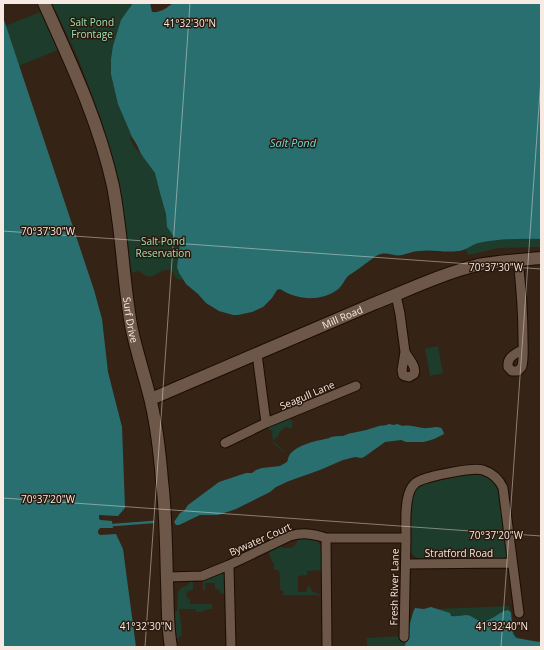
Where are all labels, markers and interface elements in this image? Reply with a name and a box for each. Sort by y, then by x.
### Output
park label: Salt Pond Frontage [70,15,114,41]
text: 41°32'30"N [164,16,216,30]
water label: Salt Pond [270,135,317,150]
text: 70°37'30"W [21,224,76,238]
park label: Salt Pond Reservation [135,234,191,260]
text: 70°37'30"W [469,260,524,274]
street label: Surf Drive [120,296,142,345]
street label: Mill Road [320,302,365,332]
street label: Seagull Lane [277,377,337,413]
text: 70°37'20"W [21,492,76,506]
street label: Bywater Court [227,519,294,559]
text: 70°37'20"W [469,528,524,542]
street label: Stratford Road [425,546,493,560]
street label: Fresh River Lane [386,548,402,626]
text: 41°32'30"N [120,619,172,633]
text: 41°32'40"N [476,619,528,633]

